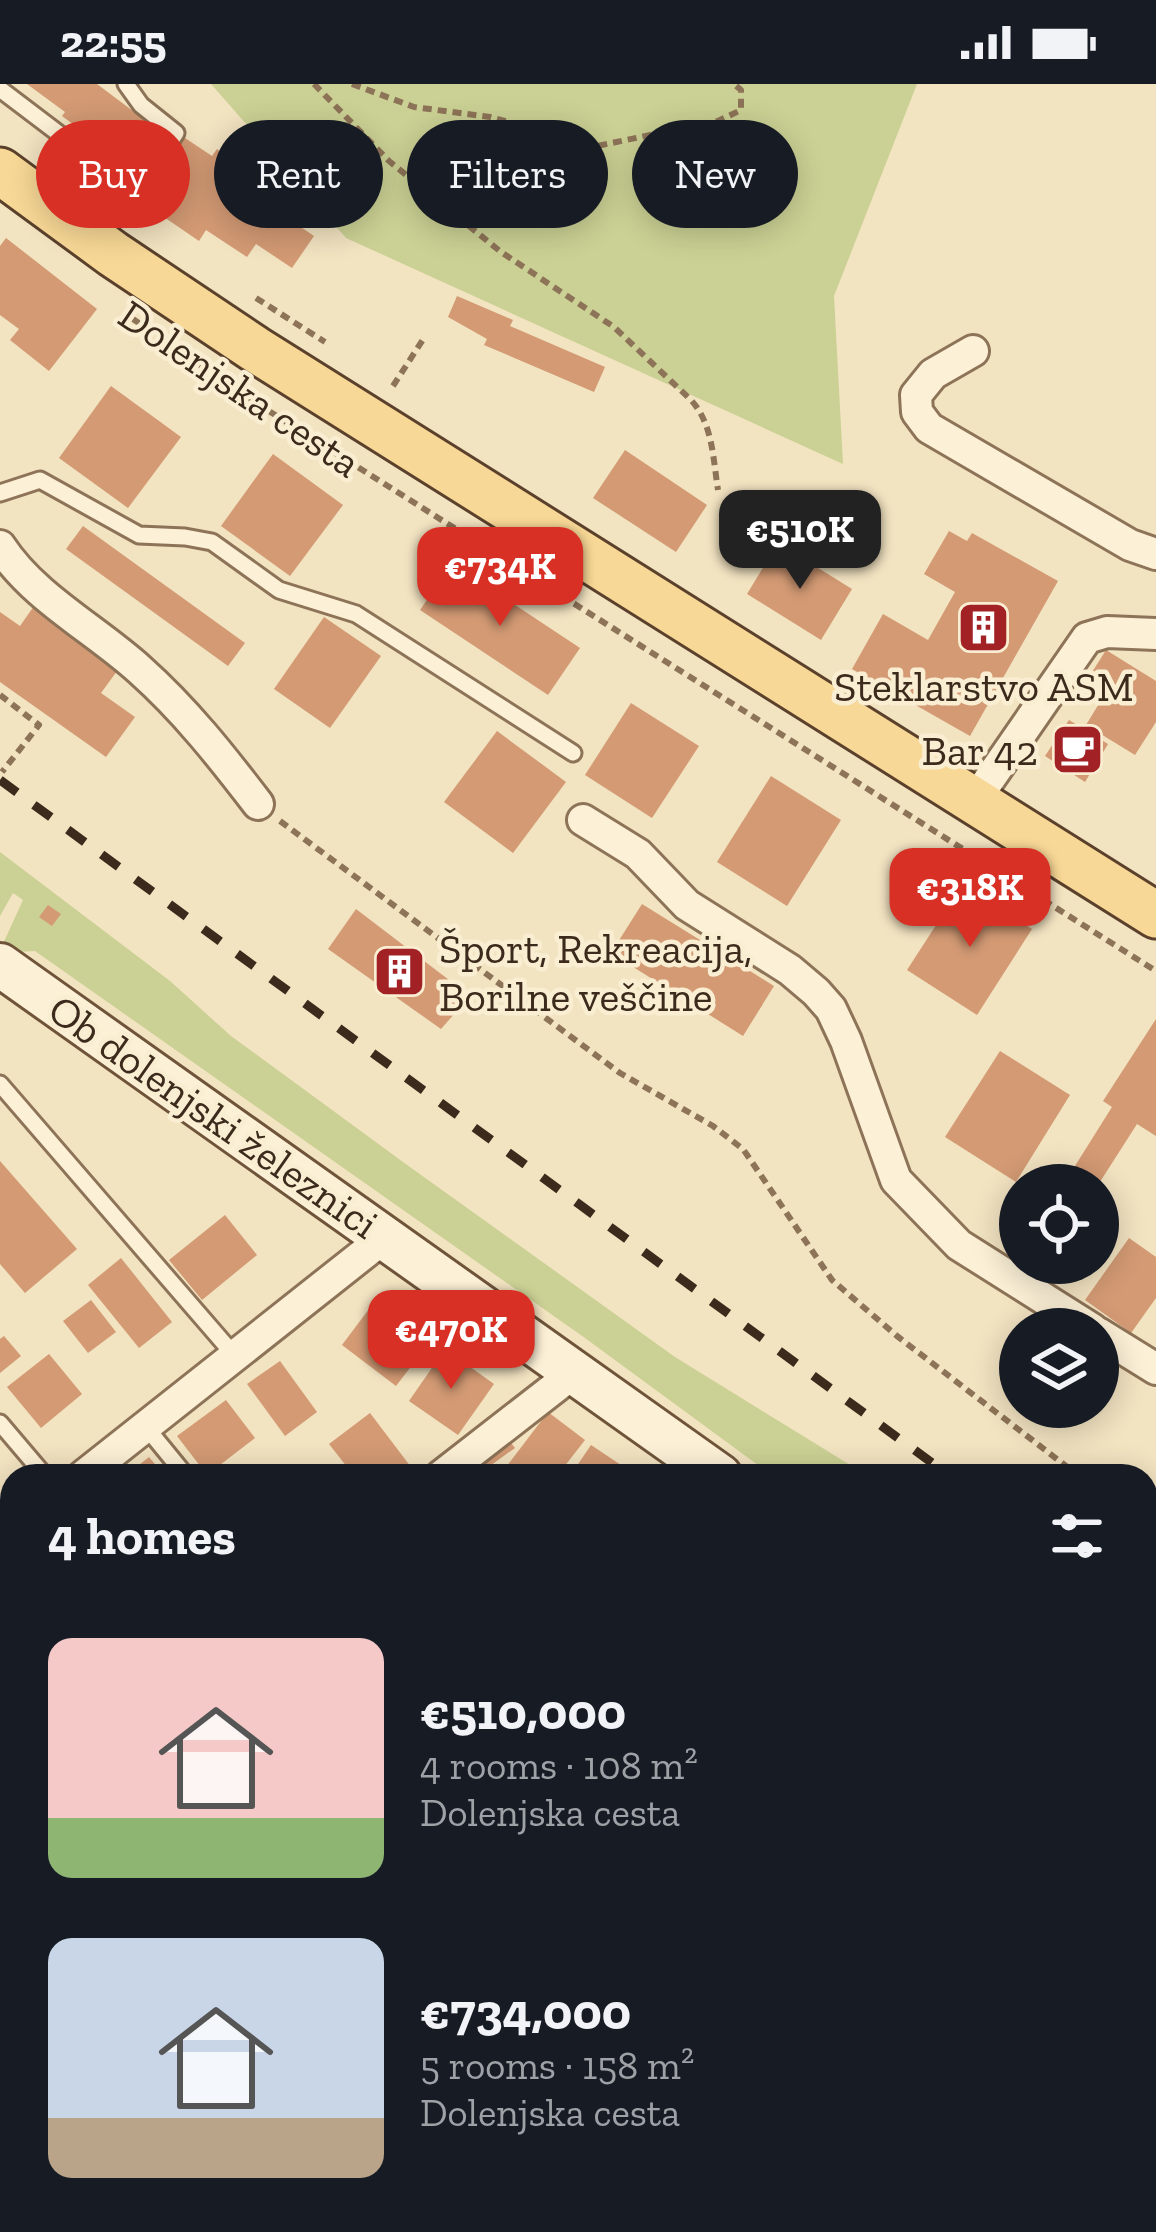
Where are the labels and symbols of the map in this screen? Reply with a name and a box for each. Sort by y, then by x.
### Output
street label: Dolenjska cesta [109,289,370,488]
pin: €510K [716,490,884,592]
pin: €734K [416,527,584,629]
building icon: Steklarstvo ASM [956,599,1012,655]
place label: Steklarstvo ASM [834,661,1134,712]
cafe icon: Bar 42 [1049,722,1105,778]
place label: Bar 42 [922,725,1038,776]
pin: €318K [886,848,1054,950]
place label: Šport, Rekreacija, Borilne veščine [439,923,752,1022]
building icon: Šport, Rekreacija, Borilne veščine [372,944,428,1000]
street label: Ob dolenjski železnici [39,983,388,1249]
pin: €470K [367,1290,535,1392]

